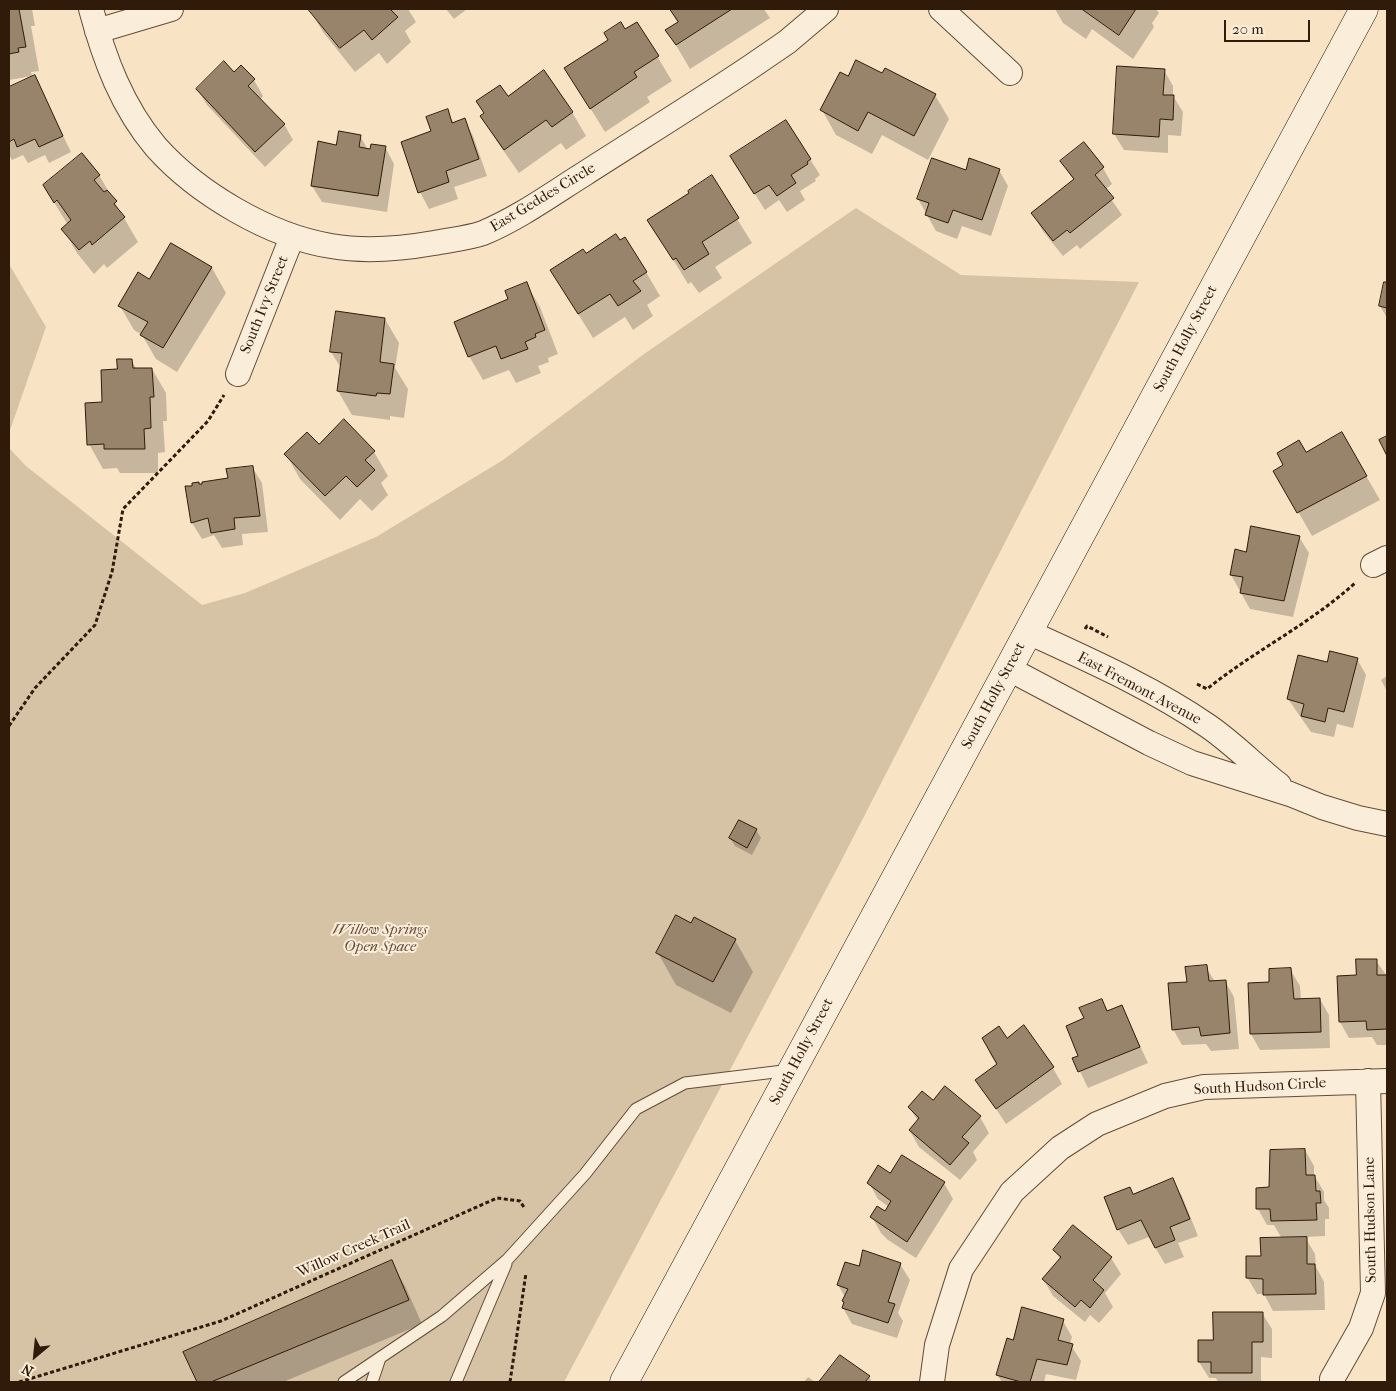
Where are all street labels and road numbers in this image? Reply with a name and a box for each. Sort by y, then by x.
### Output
street label: East Geddes Circle [487,160,599,236]
street label: South Ivy Street [237,253,293,357]
street label: South Holly Street [1150,282,1222,396]
street label: South Holly Street [958,639,1030,753]
street label: East Fremont Avenue [1074,649,1204,729]
street label: South Holly Street [766,995,838,1109]
street label: South Hudson Circle [1193,1075,1327,1099]
street label: South Hudson Lane [1361,1157,1381,1283]
street label: Willow Creek Trail [295,1216,413,1282]

